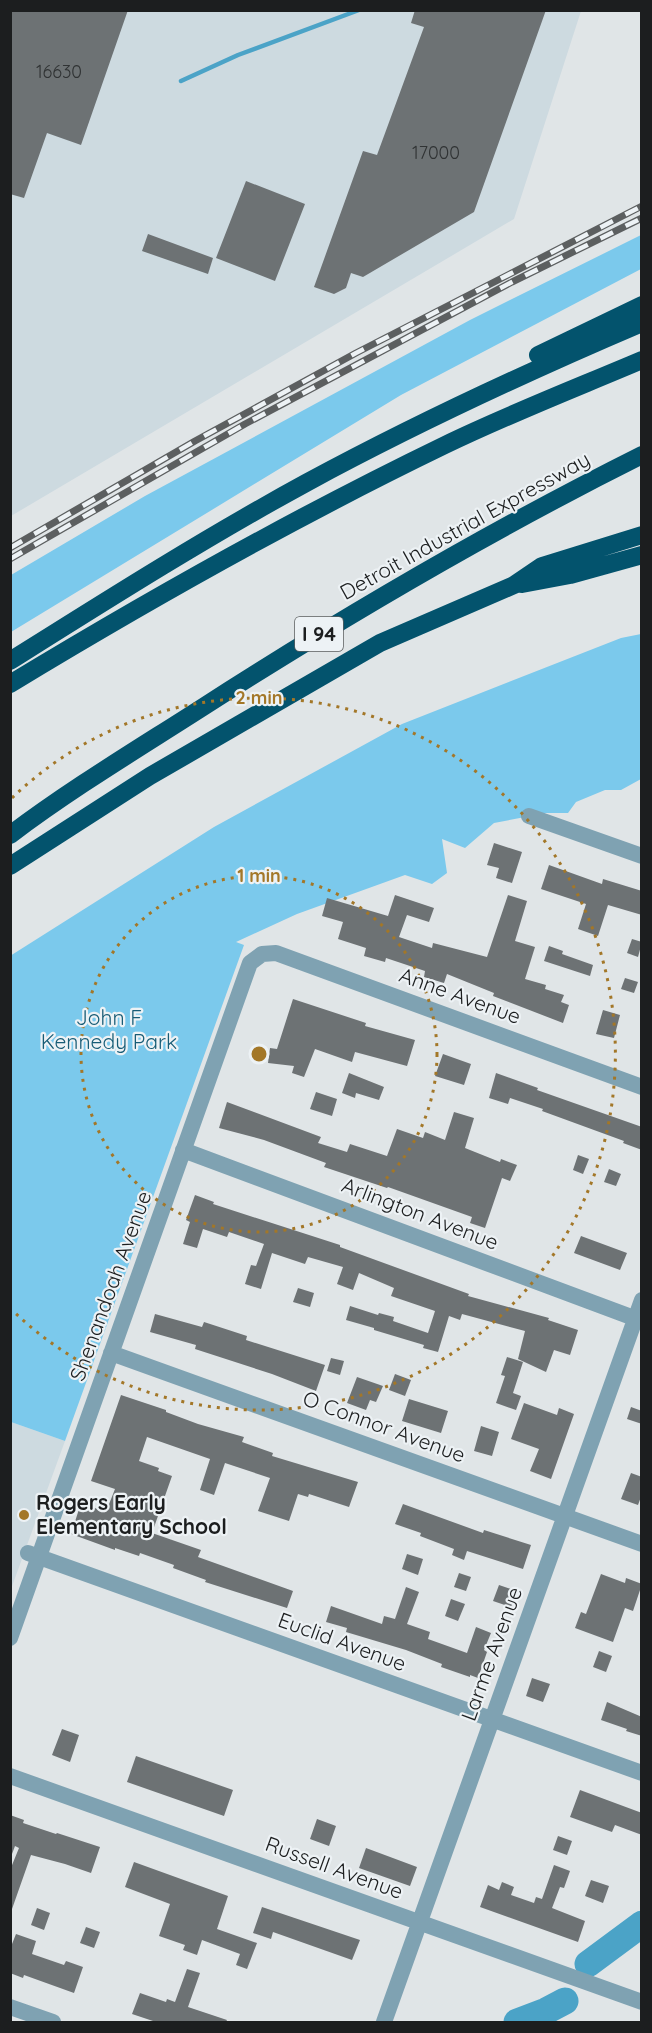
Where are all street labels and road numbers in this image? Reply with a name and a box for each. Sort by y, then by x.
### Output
street label: Detroit Industrial Expressway [335,445,594,605]
road number: I 94 [295,617,343,651]
street label: Anne Avenue [396,961,525,1029]
street label: Arlington Avenue [338,1171,502,1255]
street label: Shenandoah Avenue [64,1187,157,1384]
street label: O Connor Avenue [300,1385,469,1467]
street label: Larme Avenue [455,1583,527,1724]
street label: Euclid Avenue [275,1606,410,1676]
street label: Russell Avenue [262,1830,407,1904]

